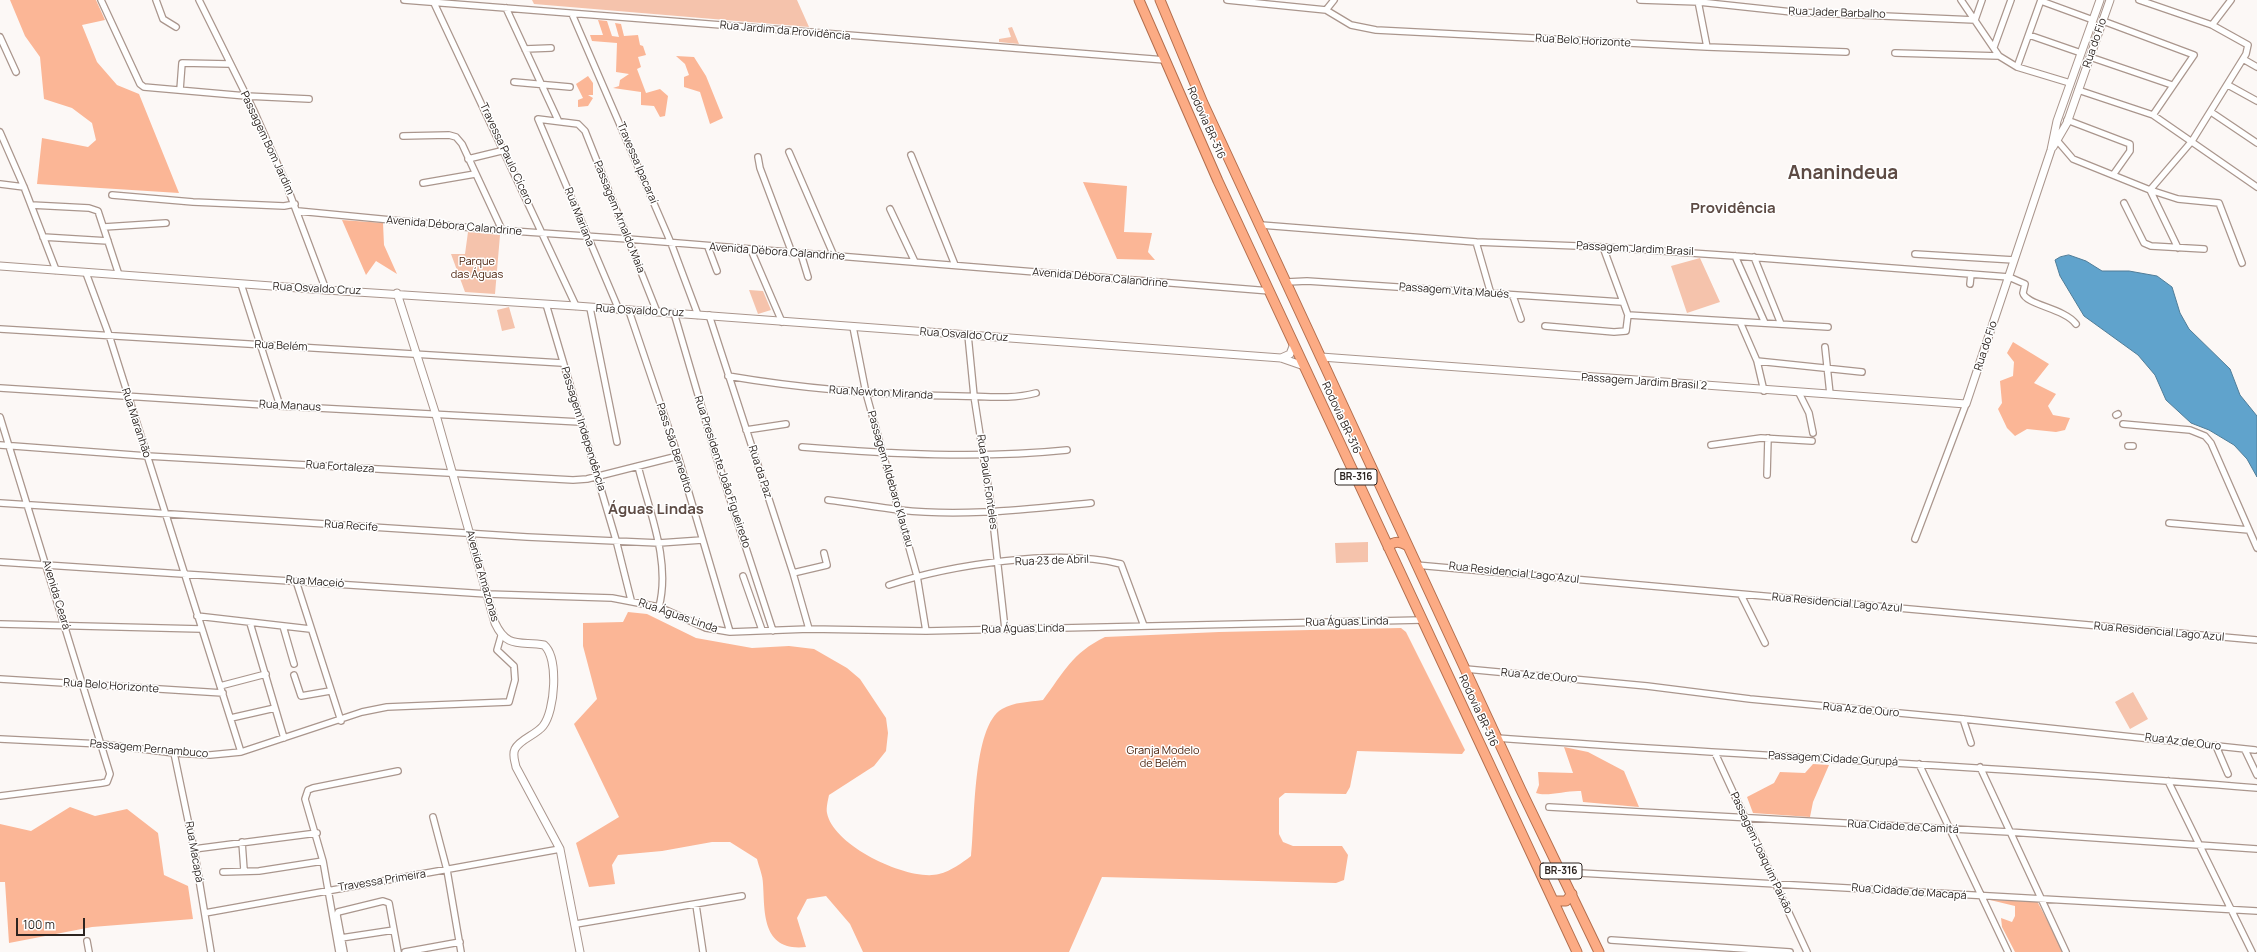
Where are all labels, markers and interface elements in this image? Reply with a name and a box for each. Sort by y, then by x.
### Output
street label: Rua Jader Barbalho [1788,5,1886,21]
street label: Rua do Fio [2080,16,2110,70]
street label: Rua Jardim da Providência [719,19,851,43]
street label: Rua Belo Horizonte [1535,32,1631,50]
street label: Rodovia BR-316 [1184,85,1228,161]
street label: Passagem Bom Jardim [237,89,297,197]
street label: Travessa Paulo Cícero [477,101,535,207]
street label: Travessa Ipacaraí [614,120,660,206]
street label: Passagem Arnaldo Maia [590,159,648,275]
district label: Ananindeua [1788,163,1898,185]
street label: Rua Mariana [561,186,597,248]
district label: Providência [1690,200,1776,218]
street label: Avenida Débora Calandrine [386,213,522,239]
street label: Passagem Jardim Brasil [1576,239,1694,259]
street label: Avenida Débora Calandrine [709,241,845,263]
park label: Parque das Águas [451,255,503,281]
street label: Avenida Débora Calandrine [1032,265,1168,291]
street label: Rua Osvaldo Cruz [272,280,362,298]
street label: Passagem Vita Maués [1399,281,1509,301]
street label: Rua Osvaldo Cruz [595,302,685,320]
street label: Rua do Fio [1972,319,2000,373]
street label: Rua Osvaldo Cruz [919,325,1009,345]
street label: Rua Belém [254,338,308,354]
street label: Passagem Independência [558,365,608,493]
street label: Passagem Jardim Brasil 2 [1581,371,1707,393]
street label: Rodovia BR-316 [1319,380,1363,456]
street label: Rua Newton Miranda [829,384,933,402]
street label: Rua Maranhão [118,386,154,460]
street label: Rua Presidente João Figueiredo [691,394,753,550]
street label: Rua Manaus [259,398,321,414]
street label: Pass São Benedito [653,401,695,495]
street label: Passagem Aldebaro Klautau [864,409,916,549]
street label: Rua Paulo Fonteles [974,434,1000,530]
street label: Rua da Paz [745,444,775,500]
street label: Rua Fortaleza [305,458,375,476]
road number: BR-316 [1335,469,1377,485]
district label: Águas Lindas [608,501,704,519]
street label: Rua Recife [324,518,378,534]
street label: Avenida Amazonas [463,529,501,623]
street label: Rua 23 de Abril [1015,553,1089,569]
street label: Avenida Ceará [39,559,73,631]
street label: Rua Residencial Lago Azul [1448,560,1580,586]
street label: Rua Maceió [285,573,345,591]
street label: Rua Residencial Lago Azul [1771,591,1903,615]
street label: Rua Águas Linda [637,596,719,636]
street label: Rua Águas Linda [1305,615,1389,629]
street label: Rua Residencial Lago Azul [2093,620,2225,644]
street label: Rua Águas Linda [981,622,1065,636]
street label: Rua Az de Ouro [1500,666,1578,686]
street label: Rodovia BR-316 [1456,673,1500,749]
street label: Rua Belo Horizonte [63,676,159,696]
street label: Rua Az de Ouro [1822,700,1900,720]
street label: Rua Az de Ouro [2144,731,2222,753]
street label: Passagem Pernambuco [89,737,209,761]
park label: Granja Modelo de Belém [1127,744,1199,770]
street label: Passagem Cidade Gurupá [1768,749,1898,769]
street label: Passagem Joaquim Paixão [1727,790,1795,916]
street label: Rua Cidade de Camitá [1847,817,1959,837]
street label: Rua Macapá [182,820,206,884]
road number: BR-316 [1540,863,1582,879]
street label: Travessa Primeira [337,868,427,894]
street label: Rua Cidade de Macapá [1851,881,1967,903]
scale bar [18,910,87,936]
text: 100 m [23,916,55,933]

